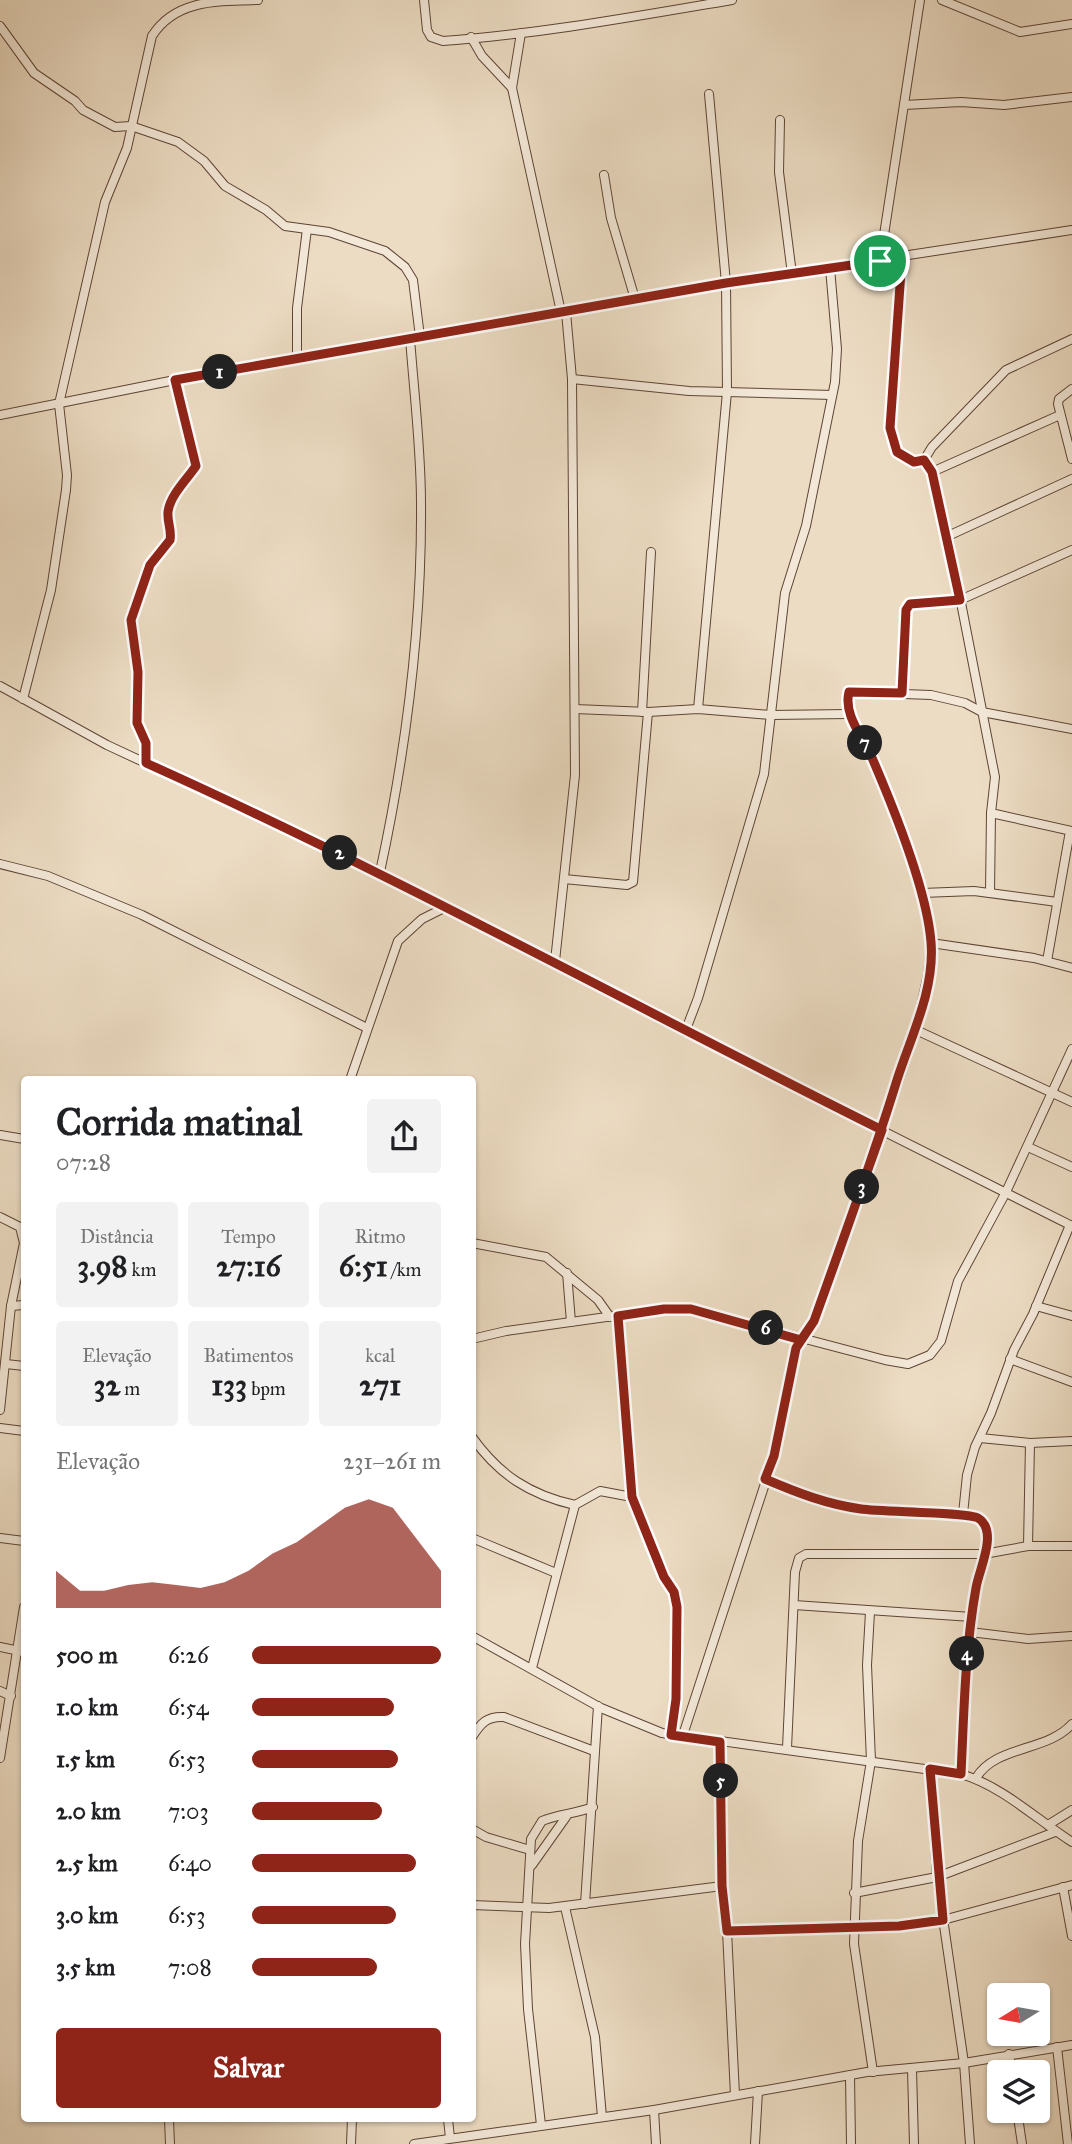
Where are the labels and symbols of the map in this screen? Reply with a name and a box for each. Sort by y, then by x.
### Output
pin [850,231,910,291]
pin: 1 [202,354,238,390]
pin: 7 [848,726,882,760]
pin: 2 [322,836,358,870]
pin: 3 [844,1170,880,1204]
pin: 6 [748,1310,784,1346]
pin: 4 [950,1636,984,1672]
pin: 5 [704,1764,738,1798]
north arrow [987,1983,1050,2046]

